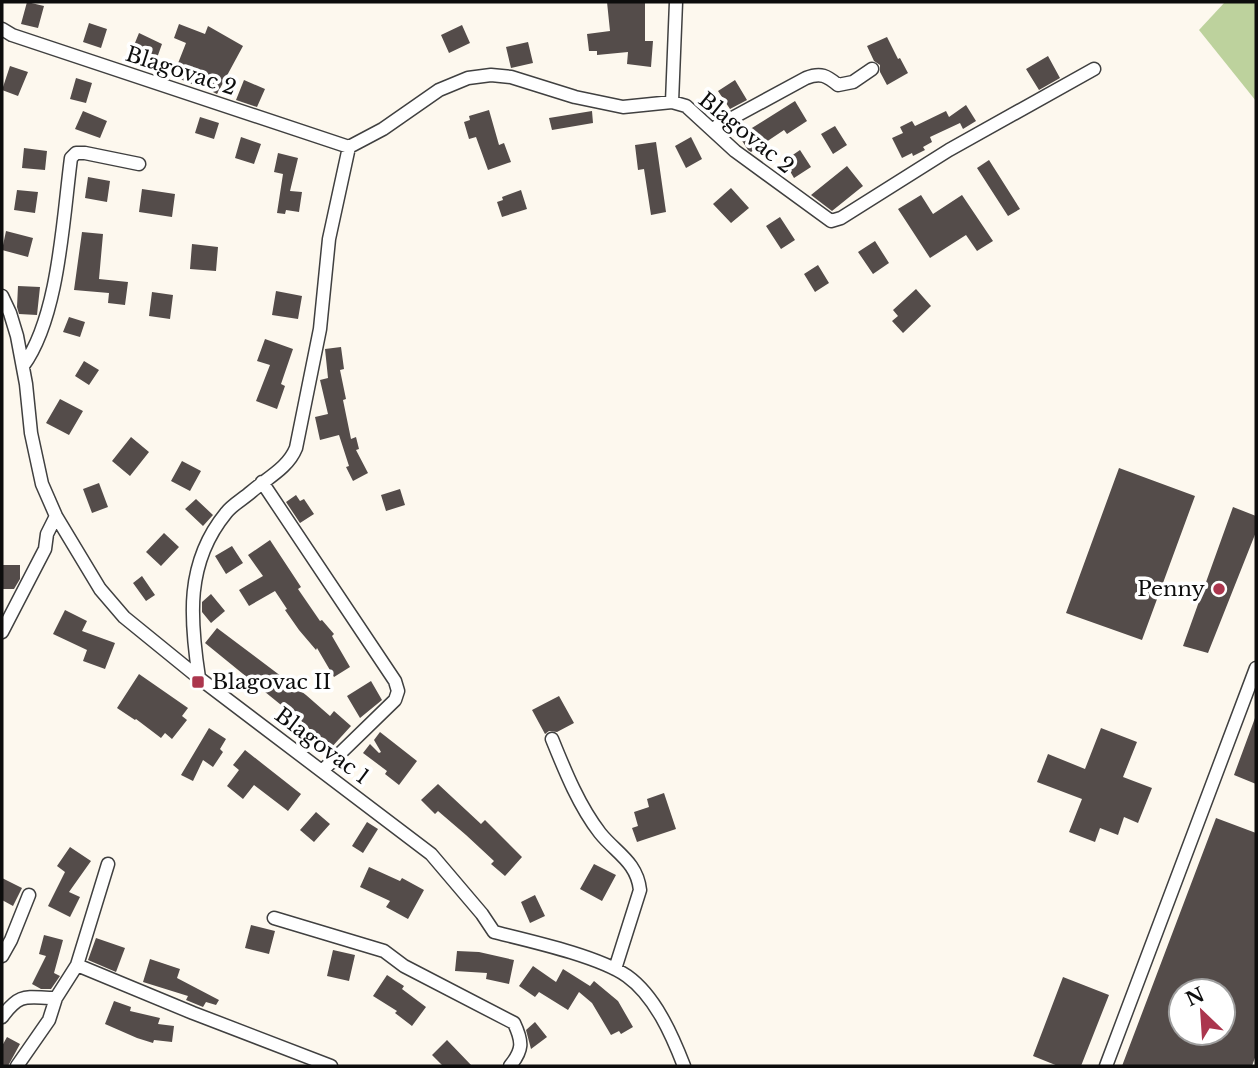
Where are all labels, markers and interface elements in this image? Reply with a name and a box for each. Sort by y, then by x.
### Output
street label: Blagovac 2 [122,41,240,101]
street label: Blagovac 2 [693,87,799,179]
place label: Penny [1137,576,1206,602]
marker: Penny [1211,581,1227,597]
place label: Blagovac II [212,669,331,695]
marker: Blagovac II [190,674,206,690]
street label: Blagovac 1 [270,702,374,790]
north arrow [1167,977,1237,1047]
text: N [1182,983,1208,1011]

